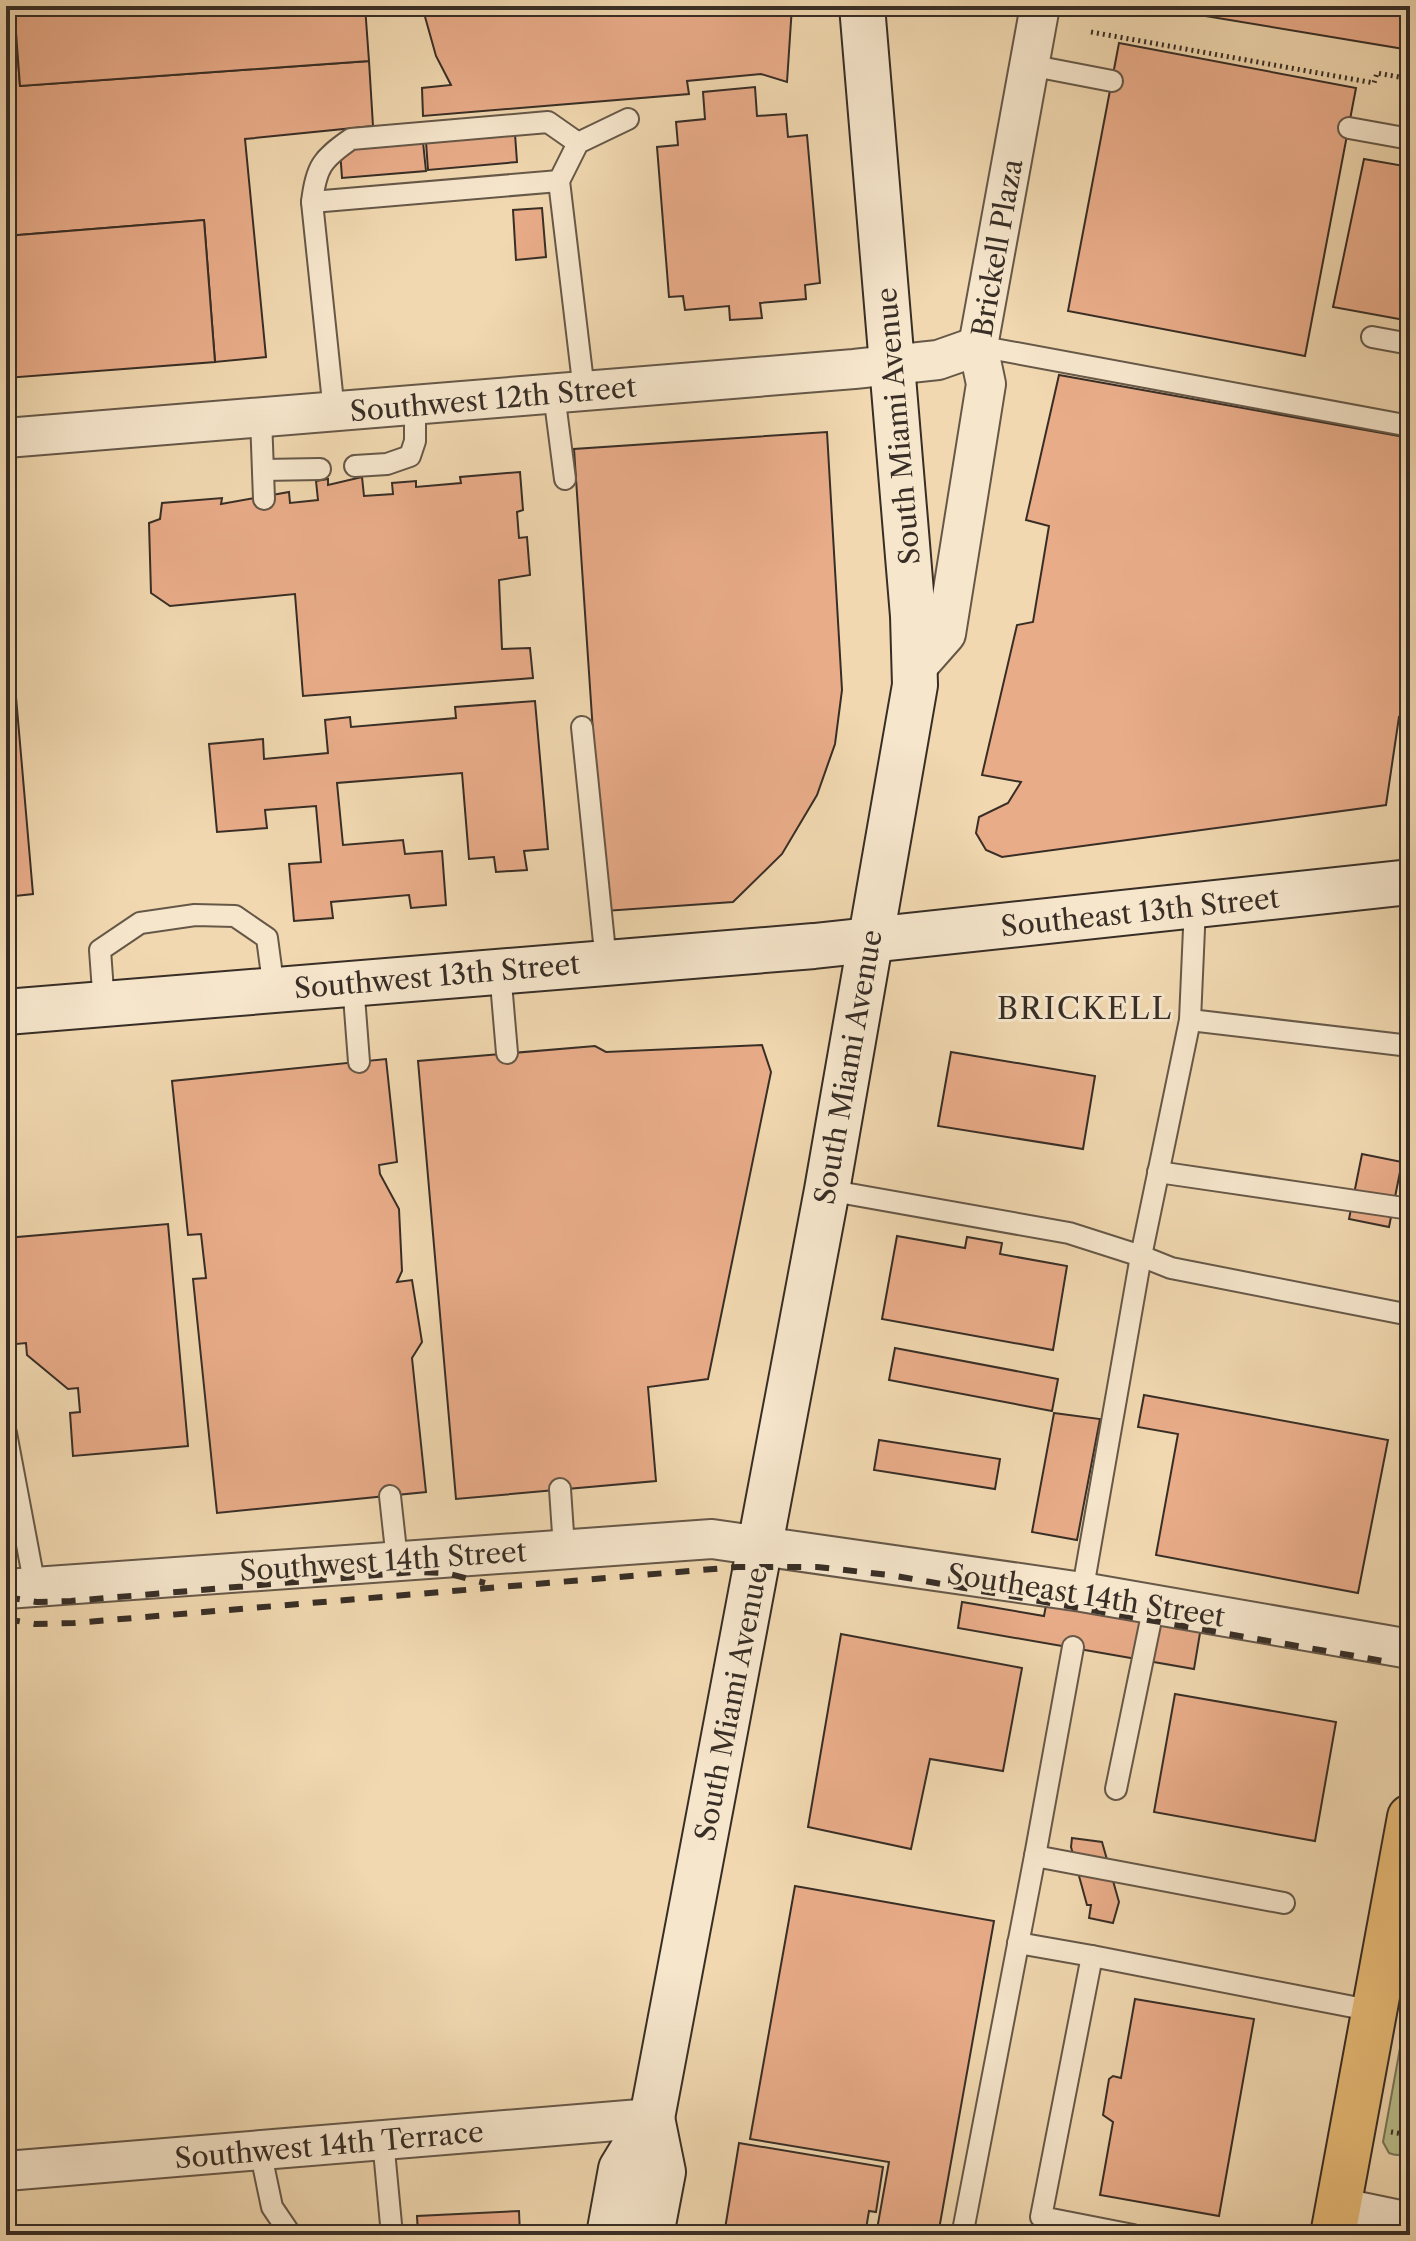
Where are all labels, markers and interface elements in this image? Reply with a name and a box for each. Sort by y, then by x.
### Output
street label: Brickell Plaza [965,156,1029,340]
street label: South Miami Avenue [869,286,927,566]
street label: Southwest 12th Street [348,370,638,428]
street label: Southeast 13th Street [999,880,1281,944]
street label: South Miami Avenue [807,927,889,1207]
street label: Southwest 13th Street [293,947,581,1005]
district label: BRICKELL [997,990,1173,1027]
street label: Southwest 14th Street [238,1534,528,1588]
street label: Southeast 14th Street [945,1556,1227,1634]
street label: South Miami Avenue [688,1564,774,1844]
street label: Southwest 14th Terrace [173,2115,485,2175]

